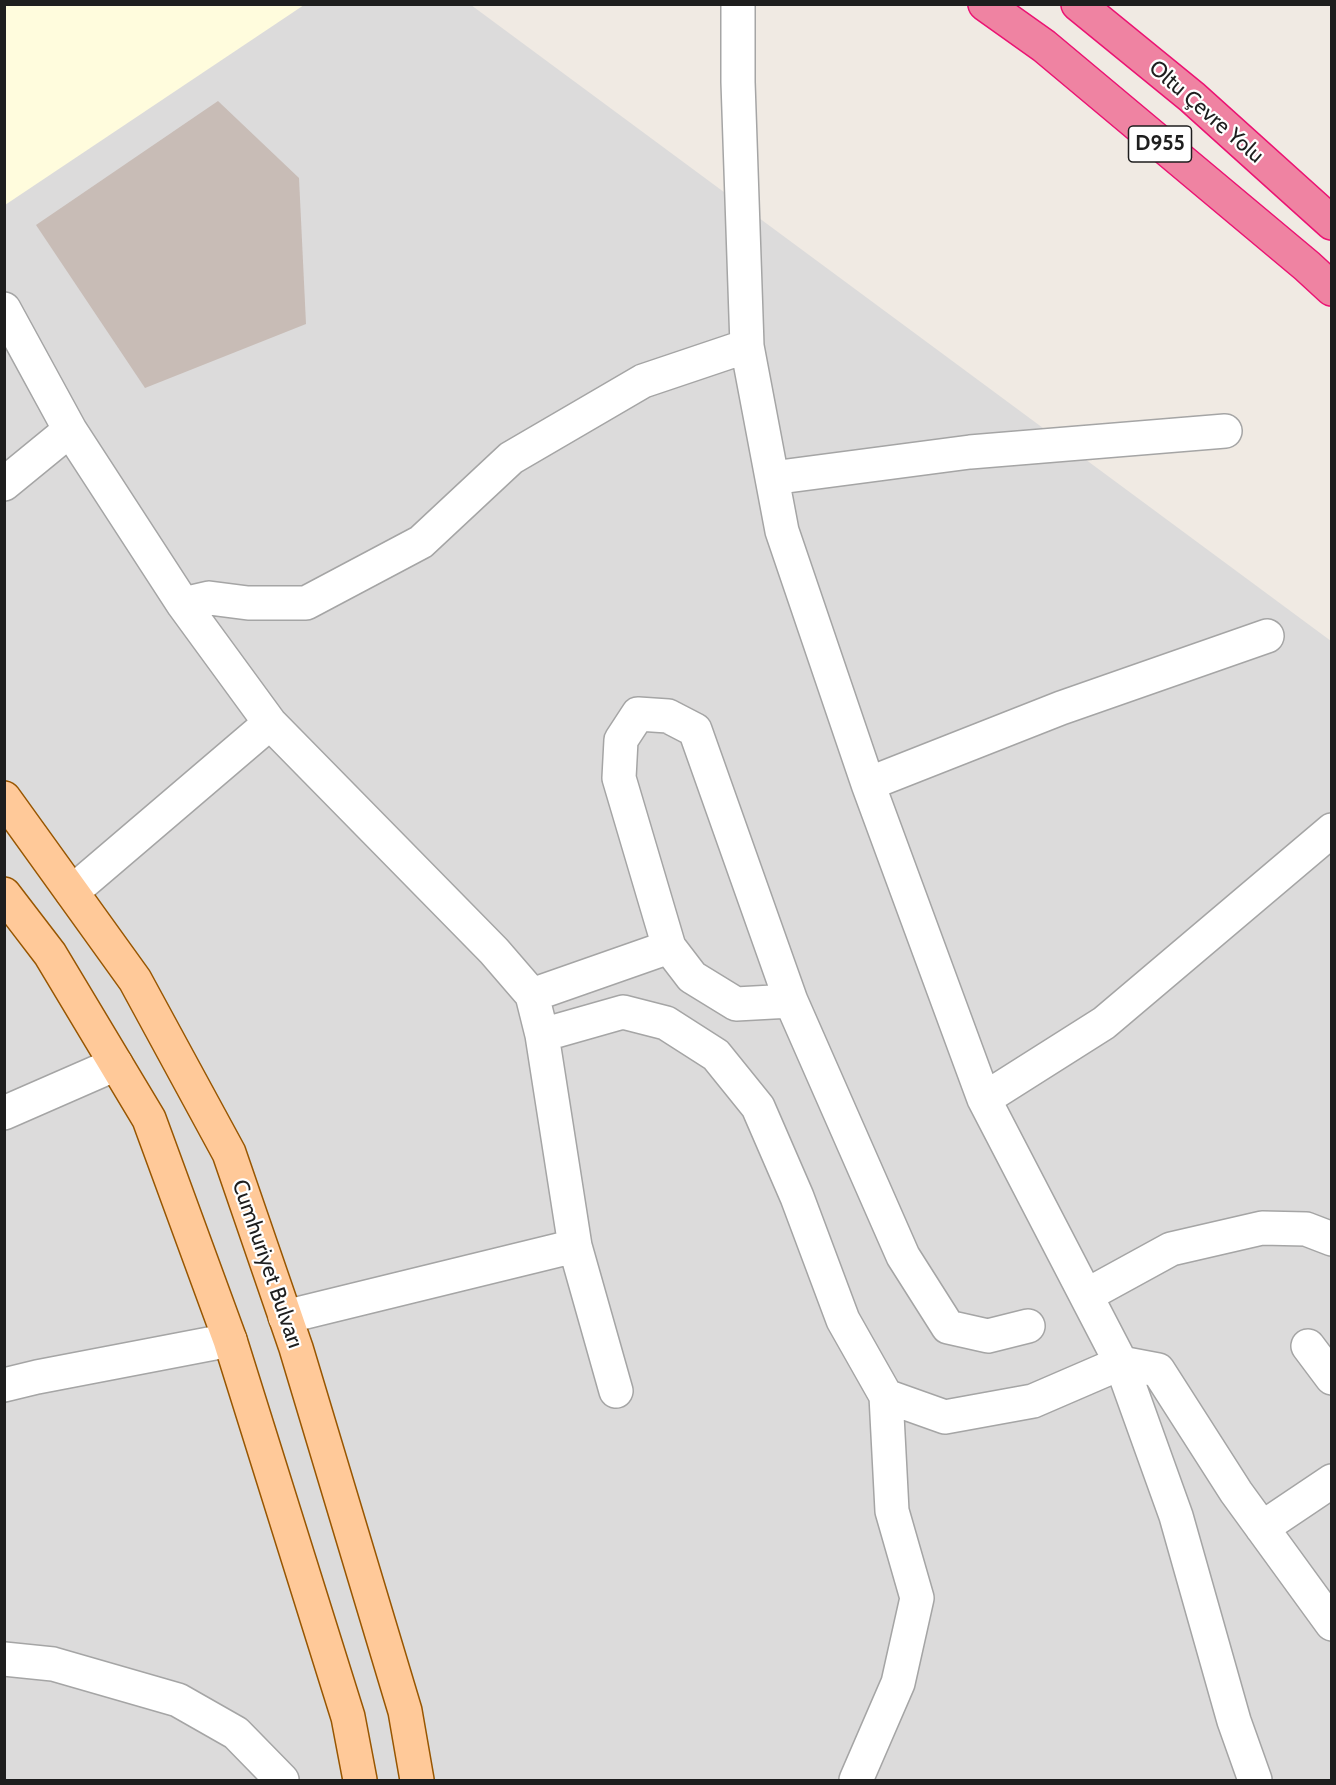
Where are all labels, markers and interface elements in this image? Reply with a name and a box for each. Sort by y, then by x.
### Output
street label: Oltu Çevre Yolu [1143,55,1269,169]
road number: D955 [1128,126,1192,162]
street label: Cumhuriyet Bulvarı [226,1176,308,1352]

